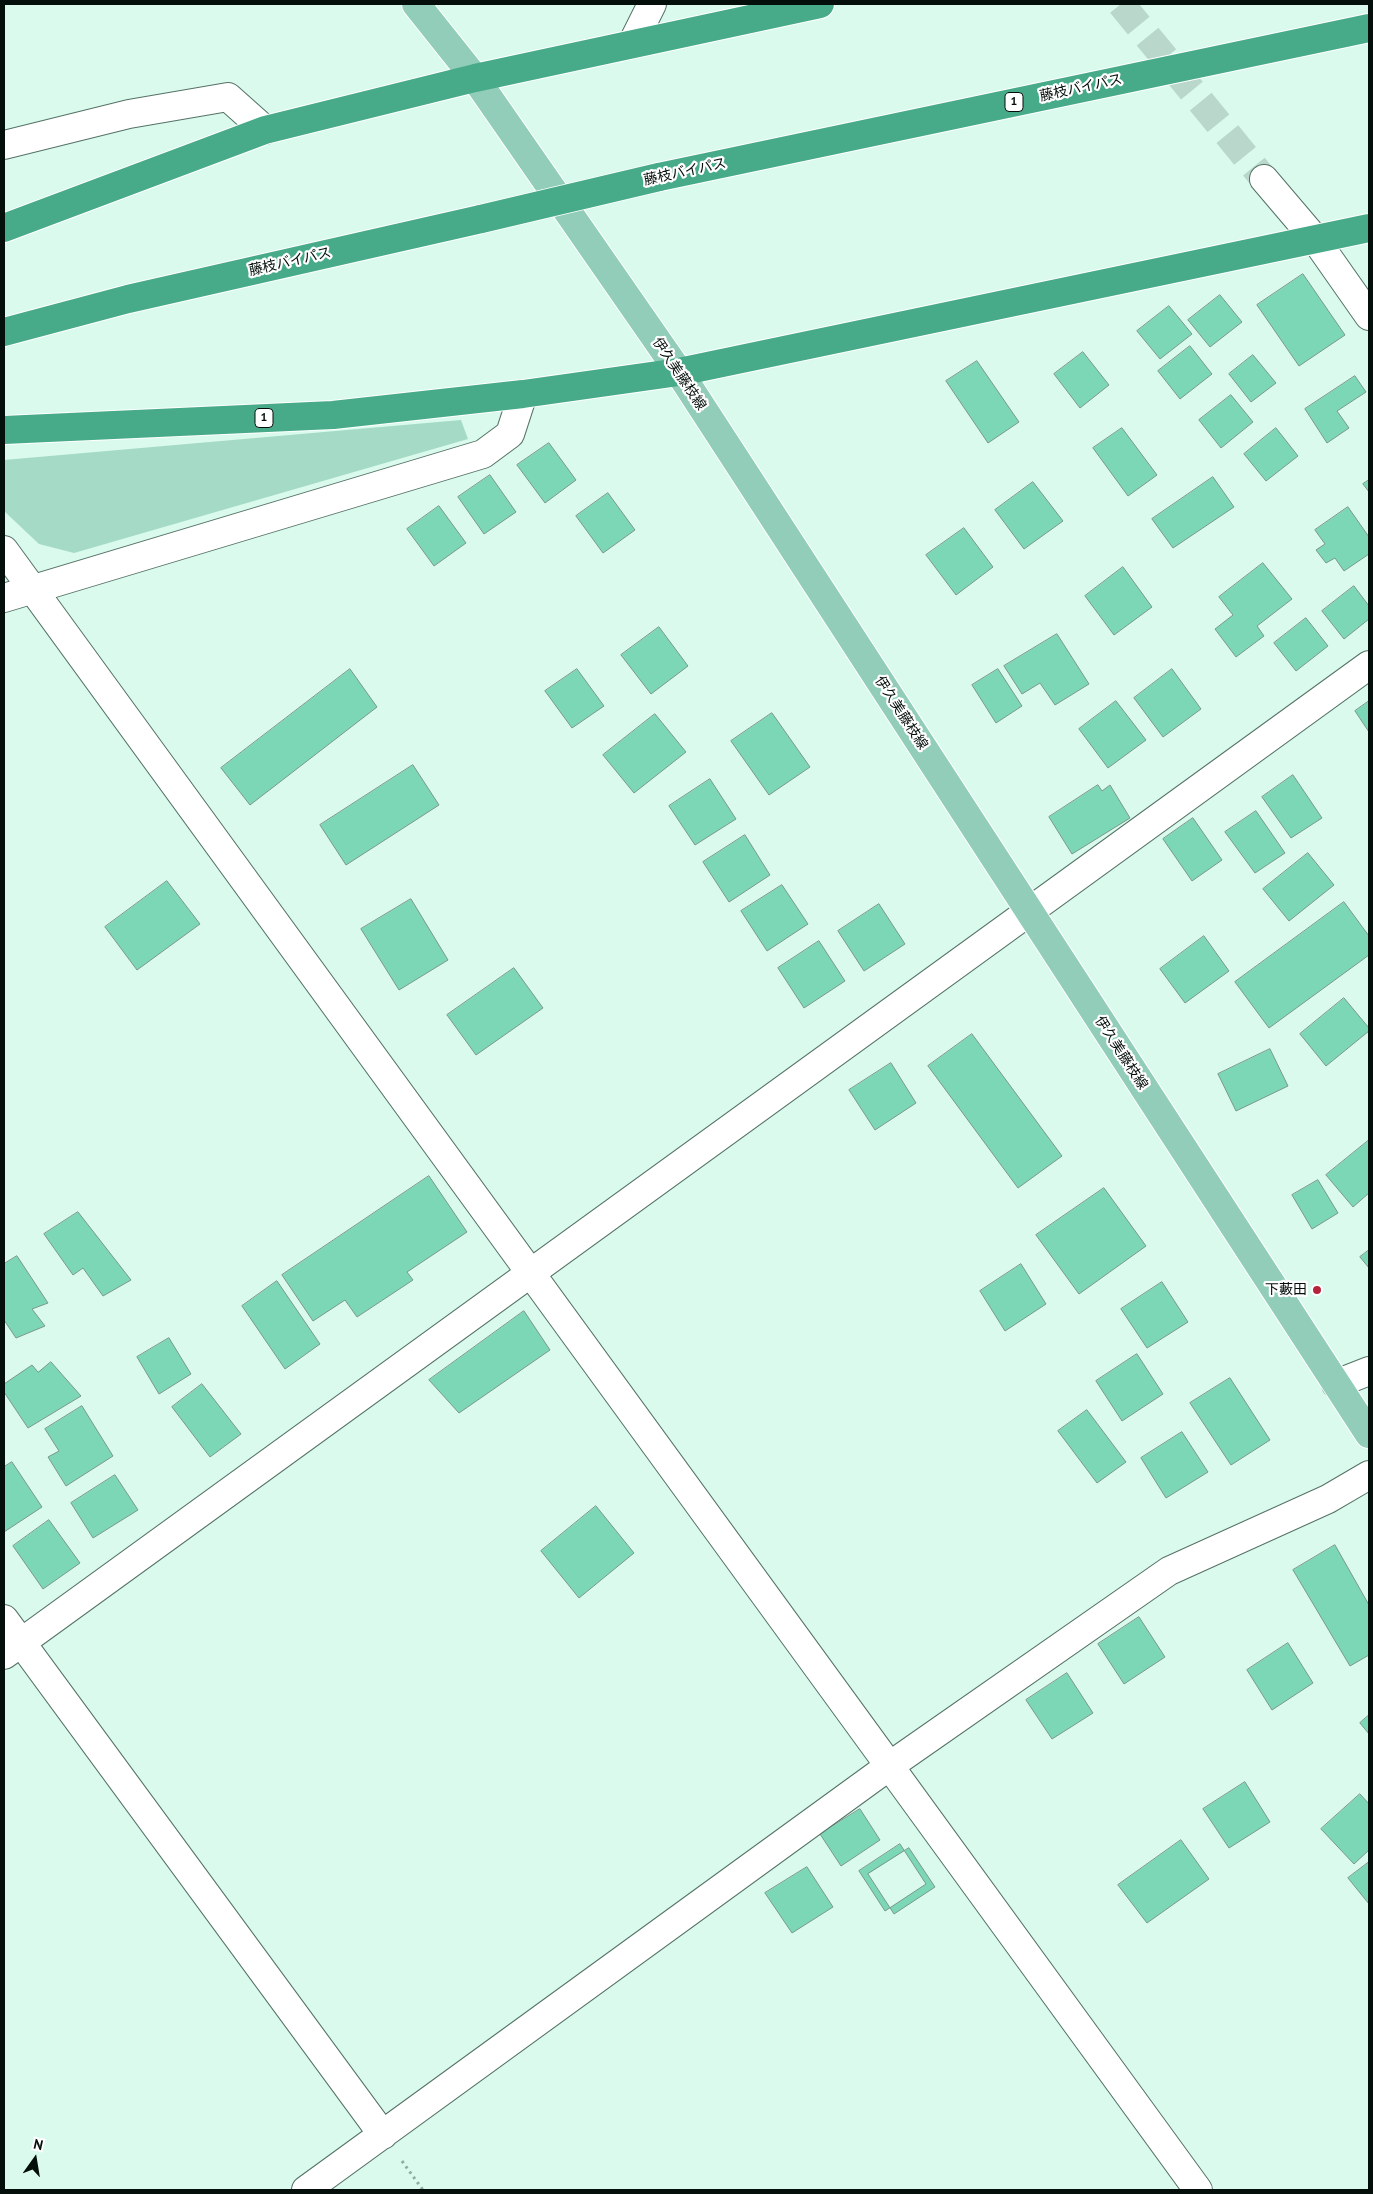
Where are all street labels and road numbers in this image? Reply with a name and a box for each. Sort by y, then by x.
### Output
street label: 藤枝バイパス [1038,71,1124,105]
road number: 1 [1005,92,1023,111]
street label: 藤枝バイパス [642,155,728,189]
street label: 藤枝バイパス [247,244,333,280]
street label: 伊久美藤枝線 [649,334,709,414]
road number: 1 [255,408,273,428]
street label: 伊久美藤枝線 [871,673,931,753]
street label: 伊久美藤枝線 [1091,1013,1151,1093]

